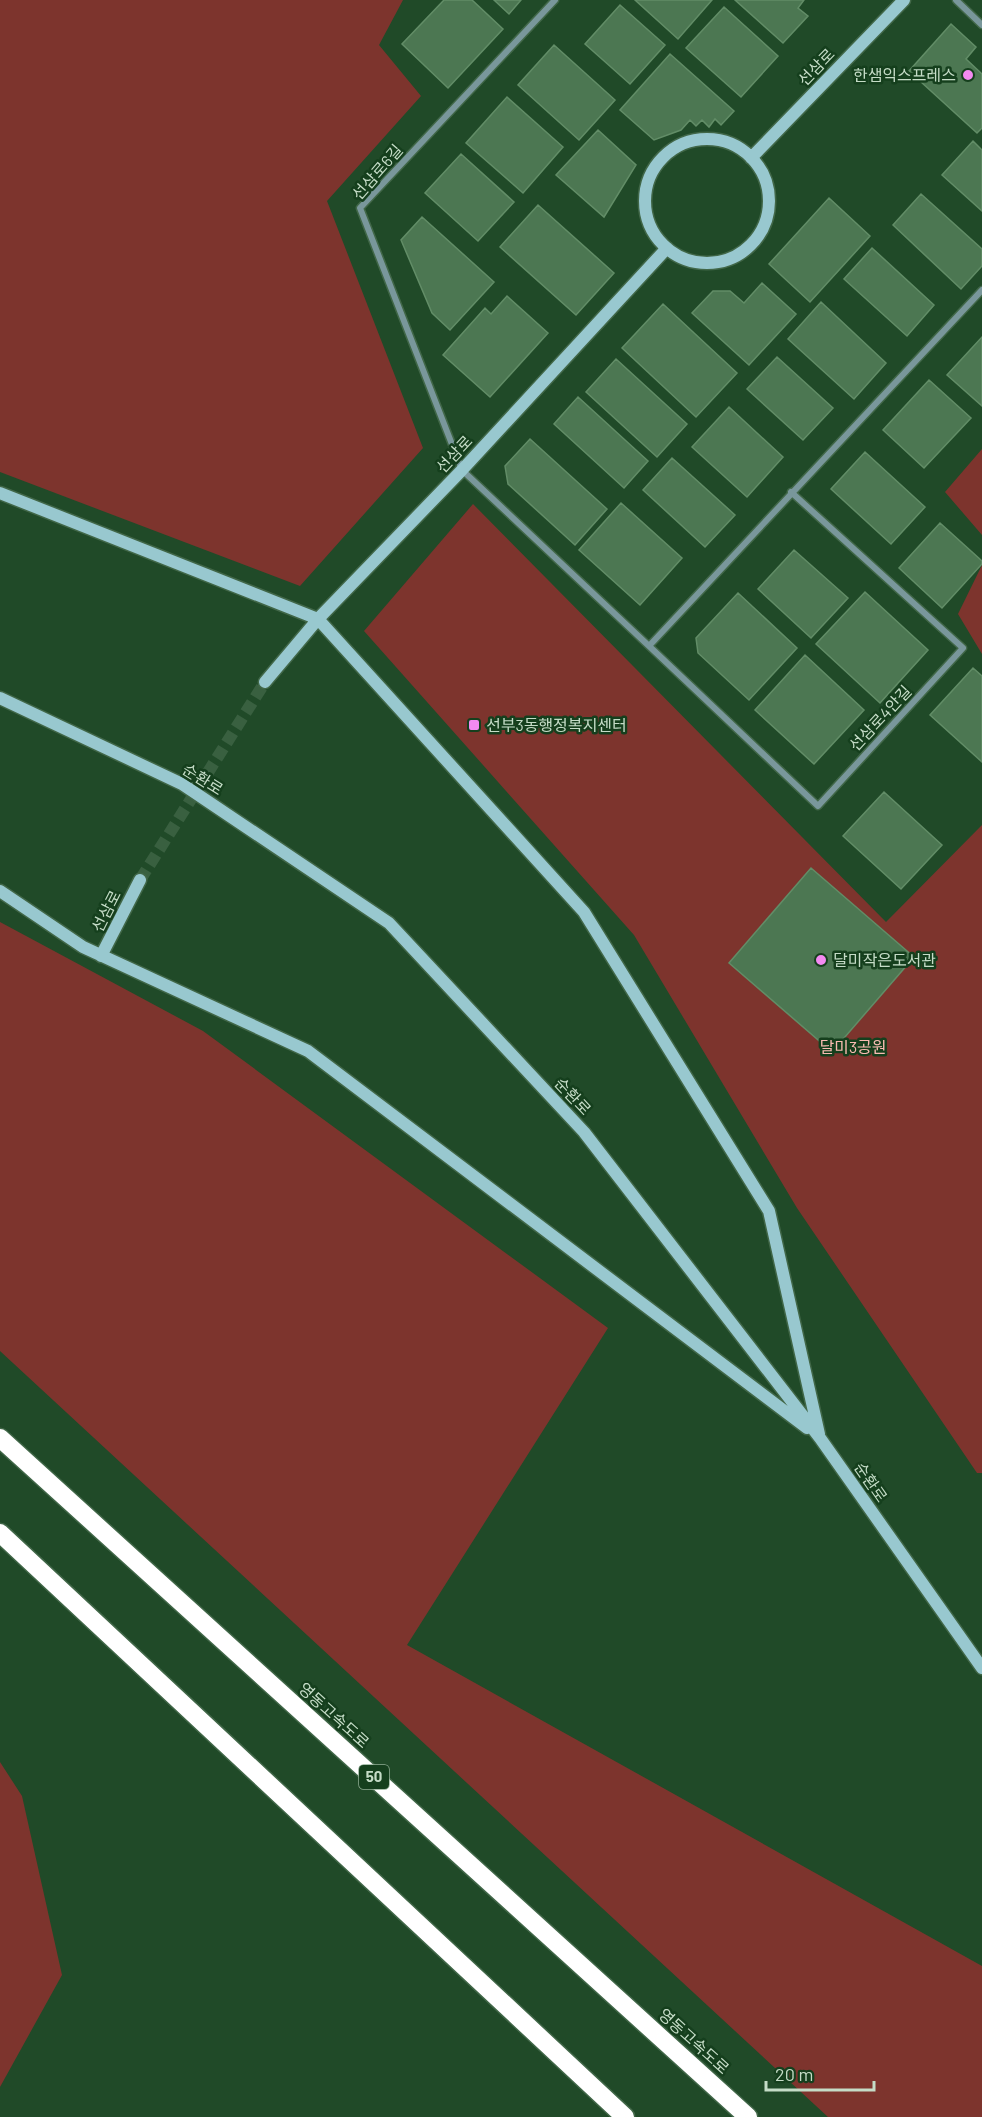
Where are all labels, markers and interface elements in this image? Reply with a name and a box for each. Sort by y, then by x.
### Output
street label: 선삼로 [793,44,838,89]
place label: 한샘익스프레스 [853,65,956,84]
marker: 한샘익스프레스 [961,68,975,82]
street label: 선삼로6길 [347,140,406,203]
street label: 선삼로 [432,431,476,476]
street label: 선삼로4안길 [845,681,915,754]
place label: 선부3동행정복지센터 [486,715,627,734]
marker: 선부3동행정복지센터 [467,718,481,732]
street label: 순환로 [180,759,227,798]
street label: 선삼로 [87,887,124,935]
place label: 달미작은도서관 [833,950,936,969]
marker: 달미작은도서관 [814,953,828,967]
park label: 달미3공원 [819,1037,887,1056]
street label: 순환로 [551,1073,596,1118]
street label: 순환로 [851,1458,892,1505]
street label: 영동고속도로 [295,1678,374,1751]
road number: 50 [359,1765,389,1789]
street label: 영동고속도로 [655,2004,734,2077]
scale bar [766,2054,874,2092]
text: 20 m [775,2063,813,2085]

